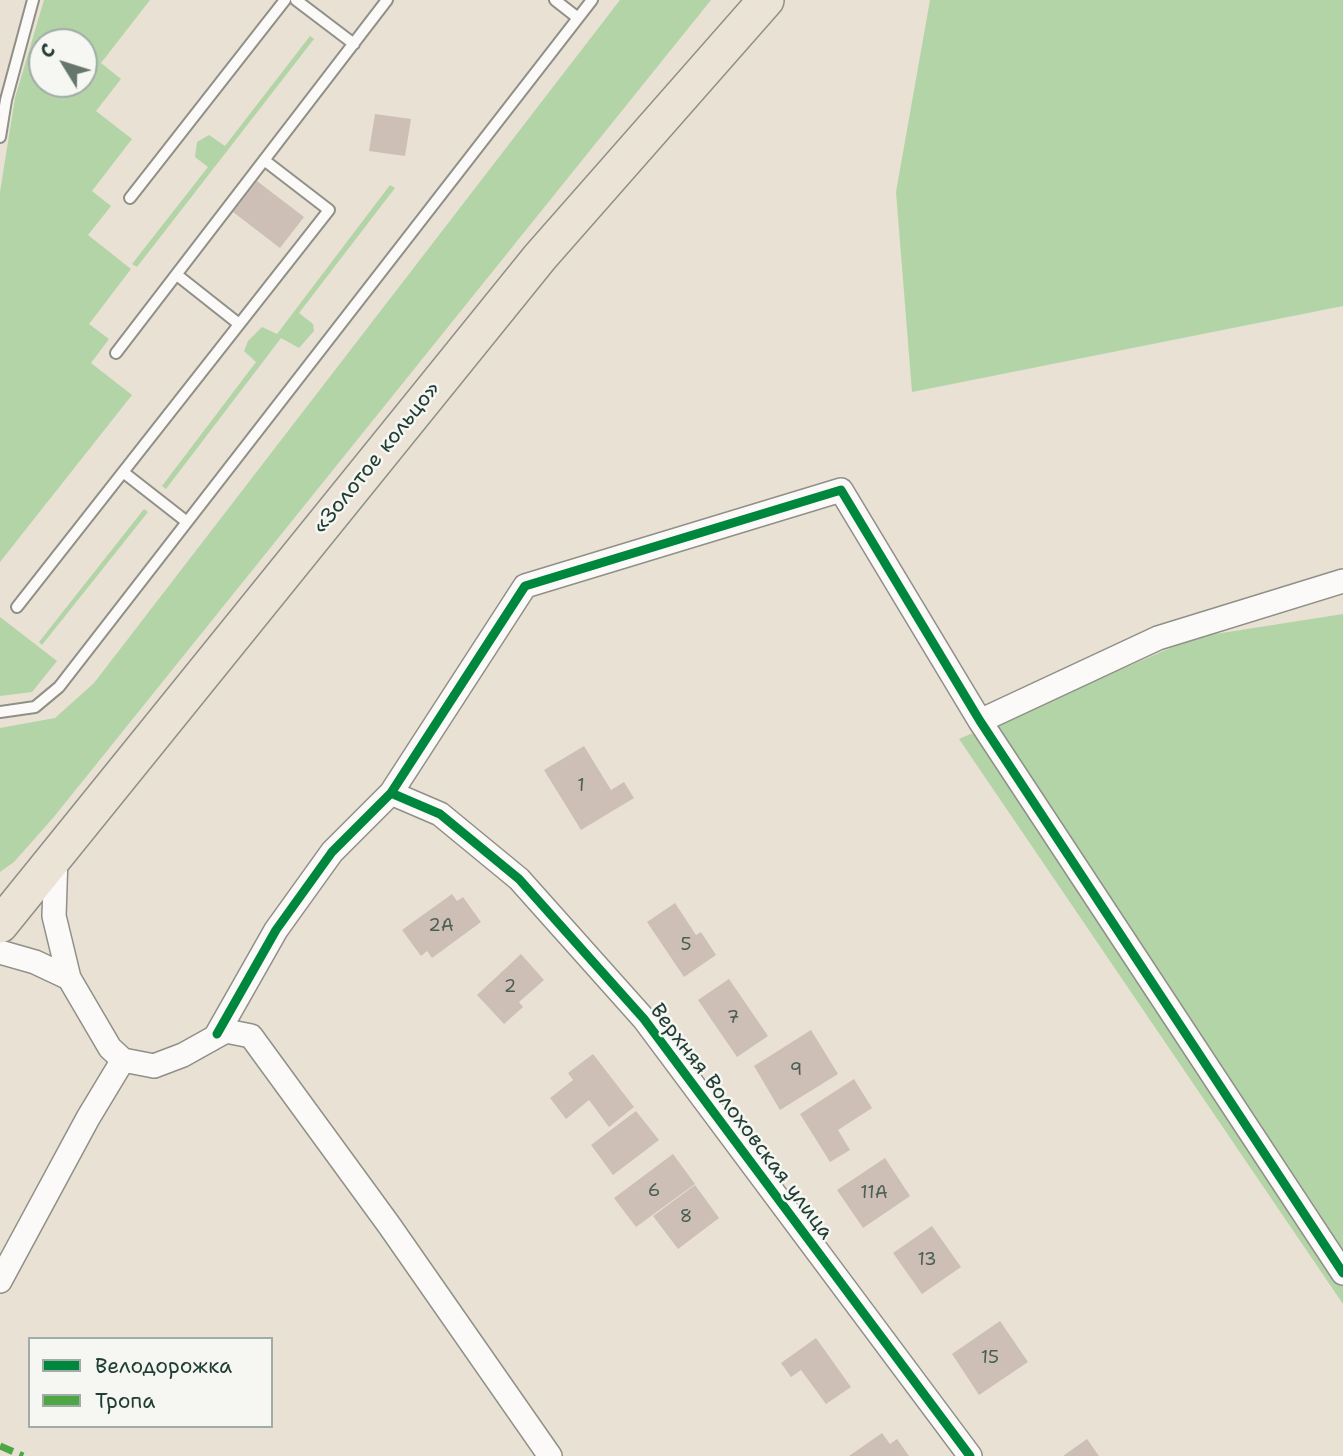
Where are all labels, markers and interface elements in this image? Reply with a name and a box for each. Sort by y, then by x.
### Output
north arrow [28,28,98,98]
text: С [34,39,61,63]
street label: «Золотое кольцо» [308,377,446,539]
house number: 1 [577,775,585,797]
house number: 2А [428,915,454,937]
house number: 5 [680,934,692,956]
house number: 2 [504,976,516,998]
street label: Верхняя Волоховская улица [644,999,838,1245]
house number: 7 [727,1007,739,1029]
house number: 9 [790,1059,802,1081]
house number: 6 [648,1180,660,1202]
house number: 11А [860,1182,888,1204]
house number: 8 [680,1206,692,1228]
house number: 13 [917,1249,937,1271]
legend [28,1337,273,1428]
house number: 15 [981,1347,999,1369]
text: Велодорожка [95,1352,232,1380]
text: Тропа [95,1387,155,1415]

